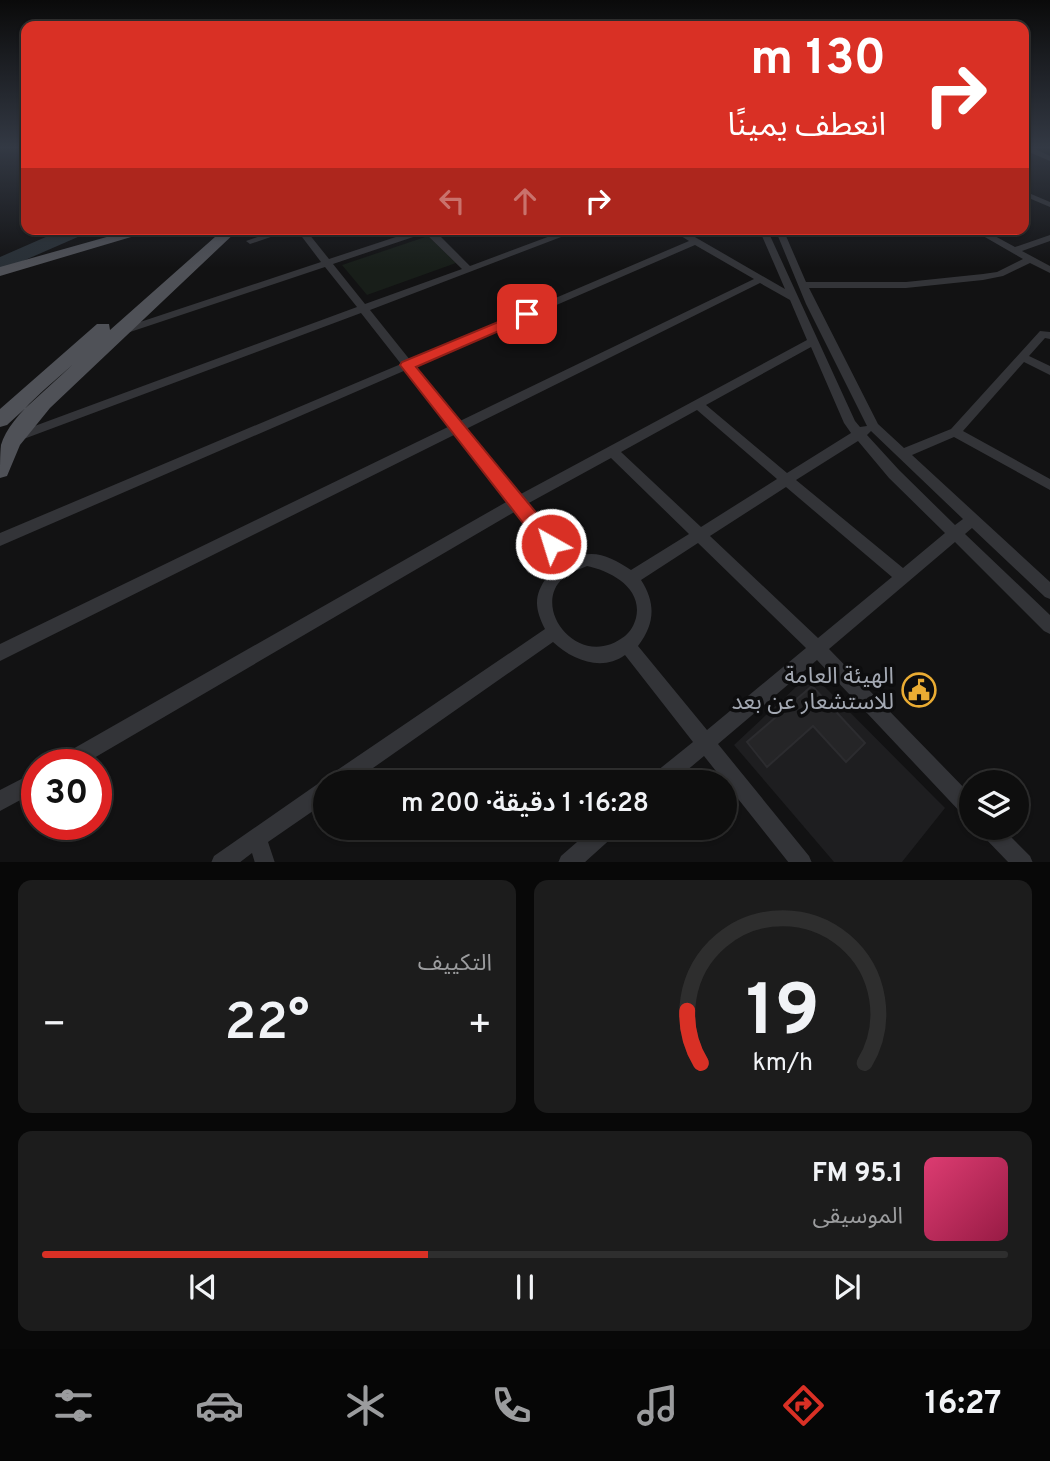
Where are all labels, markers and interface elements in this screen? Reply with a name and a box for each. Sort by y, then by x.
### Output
text: 130 m [750,30,886,92]
icon: right [910,49,1001,140]
text: انعطف يمينًا [727,107,886,147]
icon: left [433,182,471,220]
icon: ahead [506,182,544,220]
icon: right [579,182,617,220]
pin [497,284,557,344]
icon: arrive [508,295,546,333]
position arrow [514,507,588,581]
place label: الهيئة العامة للاستشعار عن بعد [731,663,894,718]
public building icon: الهيئة العامة للاستشعار عن بعد [900,671,938,709]
speed limit sign: 30 [21,749,112,840]
map controls [959,770,1029,840]
button: layers [959,770,1029,840]
text: 16:28 · 1 دقيقة · 200 m [401,788,649,821]
text: التكييف [418,950,492,979]
text: 19 [746,969,820,1061]
text: 22° [224,992,310,1058]
text: − [42,1002,67,1051]
text: + [467,1002,492,1051]
text: km/h [753,1047,813,1079]
text: 95.1 FM [812,1158,903,1191]
text: الموسيقى [812,1203,903,1232]
icon: previous [184,1268,222,1306]
icon: pause [506,1268,544,1306]
icon: next [828,1268,866,1306]
icon: filters [49,1381,98,1430]
icon: car [195,1381,244,1430]
icon: climate [341,1381,390,1430]
icon: phone [487,1381,536,1430]
icon: music [633,1381,682,1430]
icon: directions [779,1381,828,1430]
text: 16:27 [925,1385,1001,1425]

